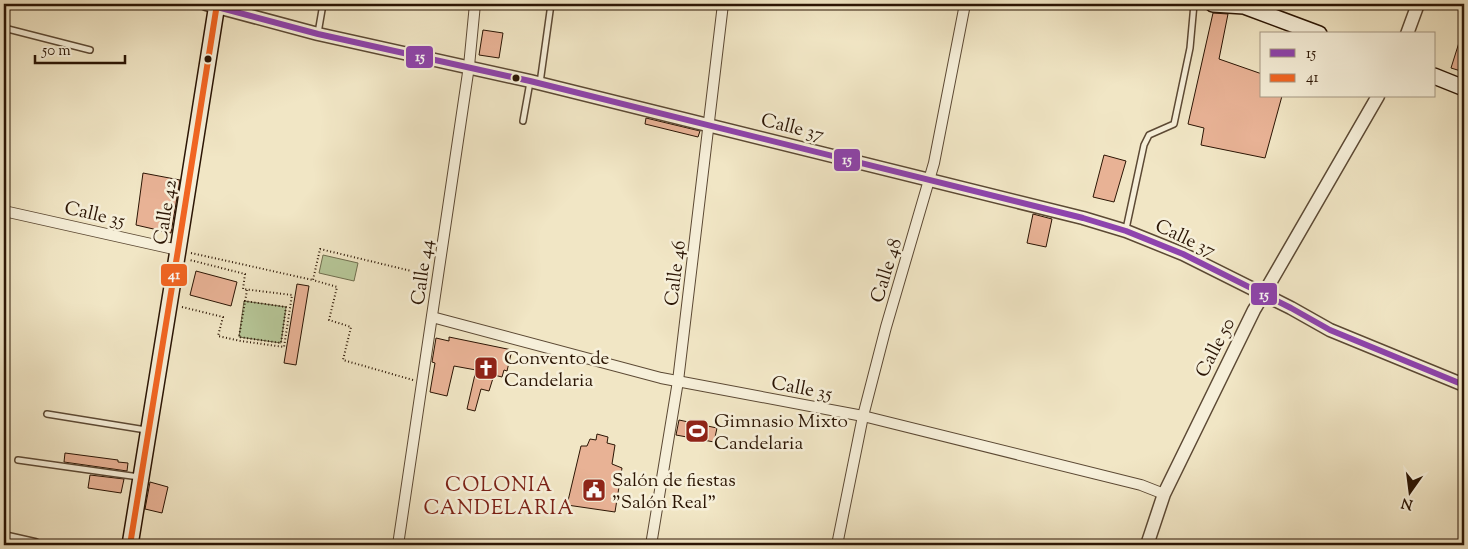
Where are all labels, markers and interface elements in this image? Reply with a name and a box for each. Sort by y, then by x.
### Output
scale bar [35,32,125,64]
legend [1260,32,1436,98]
text: 50 m [41,41,71,62]
text: 15 [1306,44,1316,65]
line badge: 15 [405,45,434,69]
text: 15 [415,48,425,68]
unlabelled marker [203,54,213,64]
text: 41 [1306,68,1319,89]
unlabelled marker [511,73,521,83]
street label: Calle 37 [758,108,827,149]
line badge: 15 [833,148,861,172]
text: 15 [842,151,852,171]
street label: Calle 42 [148,178,185,247]
street label: Calle 35 [62,195,128,236]
street label: Calle 37 [1150,213,1220,265]
street label: Calle 48 [865,235,910,306]
street label: Calle 44 [405,237,442,307]
street label: Calle 46 [659,239,694,308]
line badge: 41 [160,263,188,287]
text: 41 [167,266,180,286]
line badge: 15 [1250,282,1278,306]
text: 15 [1259,286,1269,306]
street label: Calle 50 [1190,314,1243,383]
place label: Convento de Candelaria [504,346,610,395]
church icon: Convento de Candelaria [473,355,499,381]
street label: Calle 35 [769,370,835,409]
place label: Gimnasio Mixto Candelaria [714,409,848,458]
sports icon: Gimnasio Mixto Candelaria [684,418,710,444]
north arrow [1386,466,1436,516]
place label: Salón de fiestas "Salón Real" [612,468,736,517]
district label: COLONIA CANDELARIA [424,472,574,524]
public building icon: Salón de fiestas "Salón Real" [581,477,607,503]
text: N [1399,492,1415,514]

